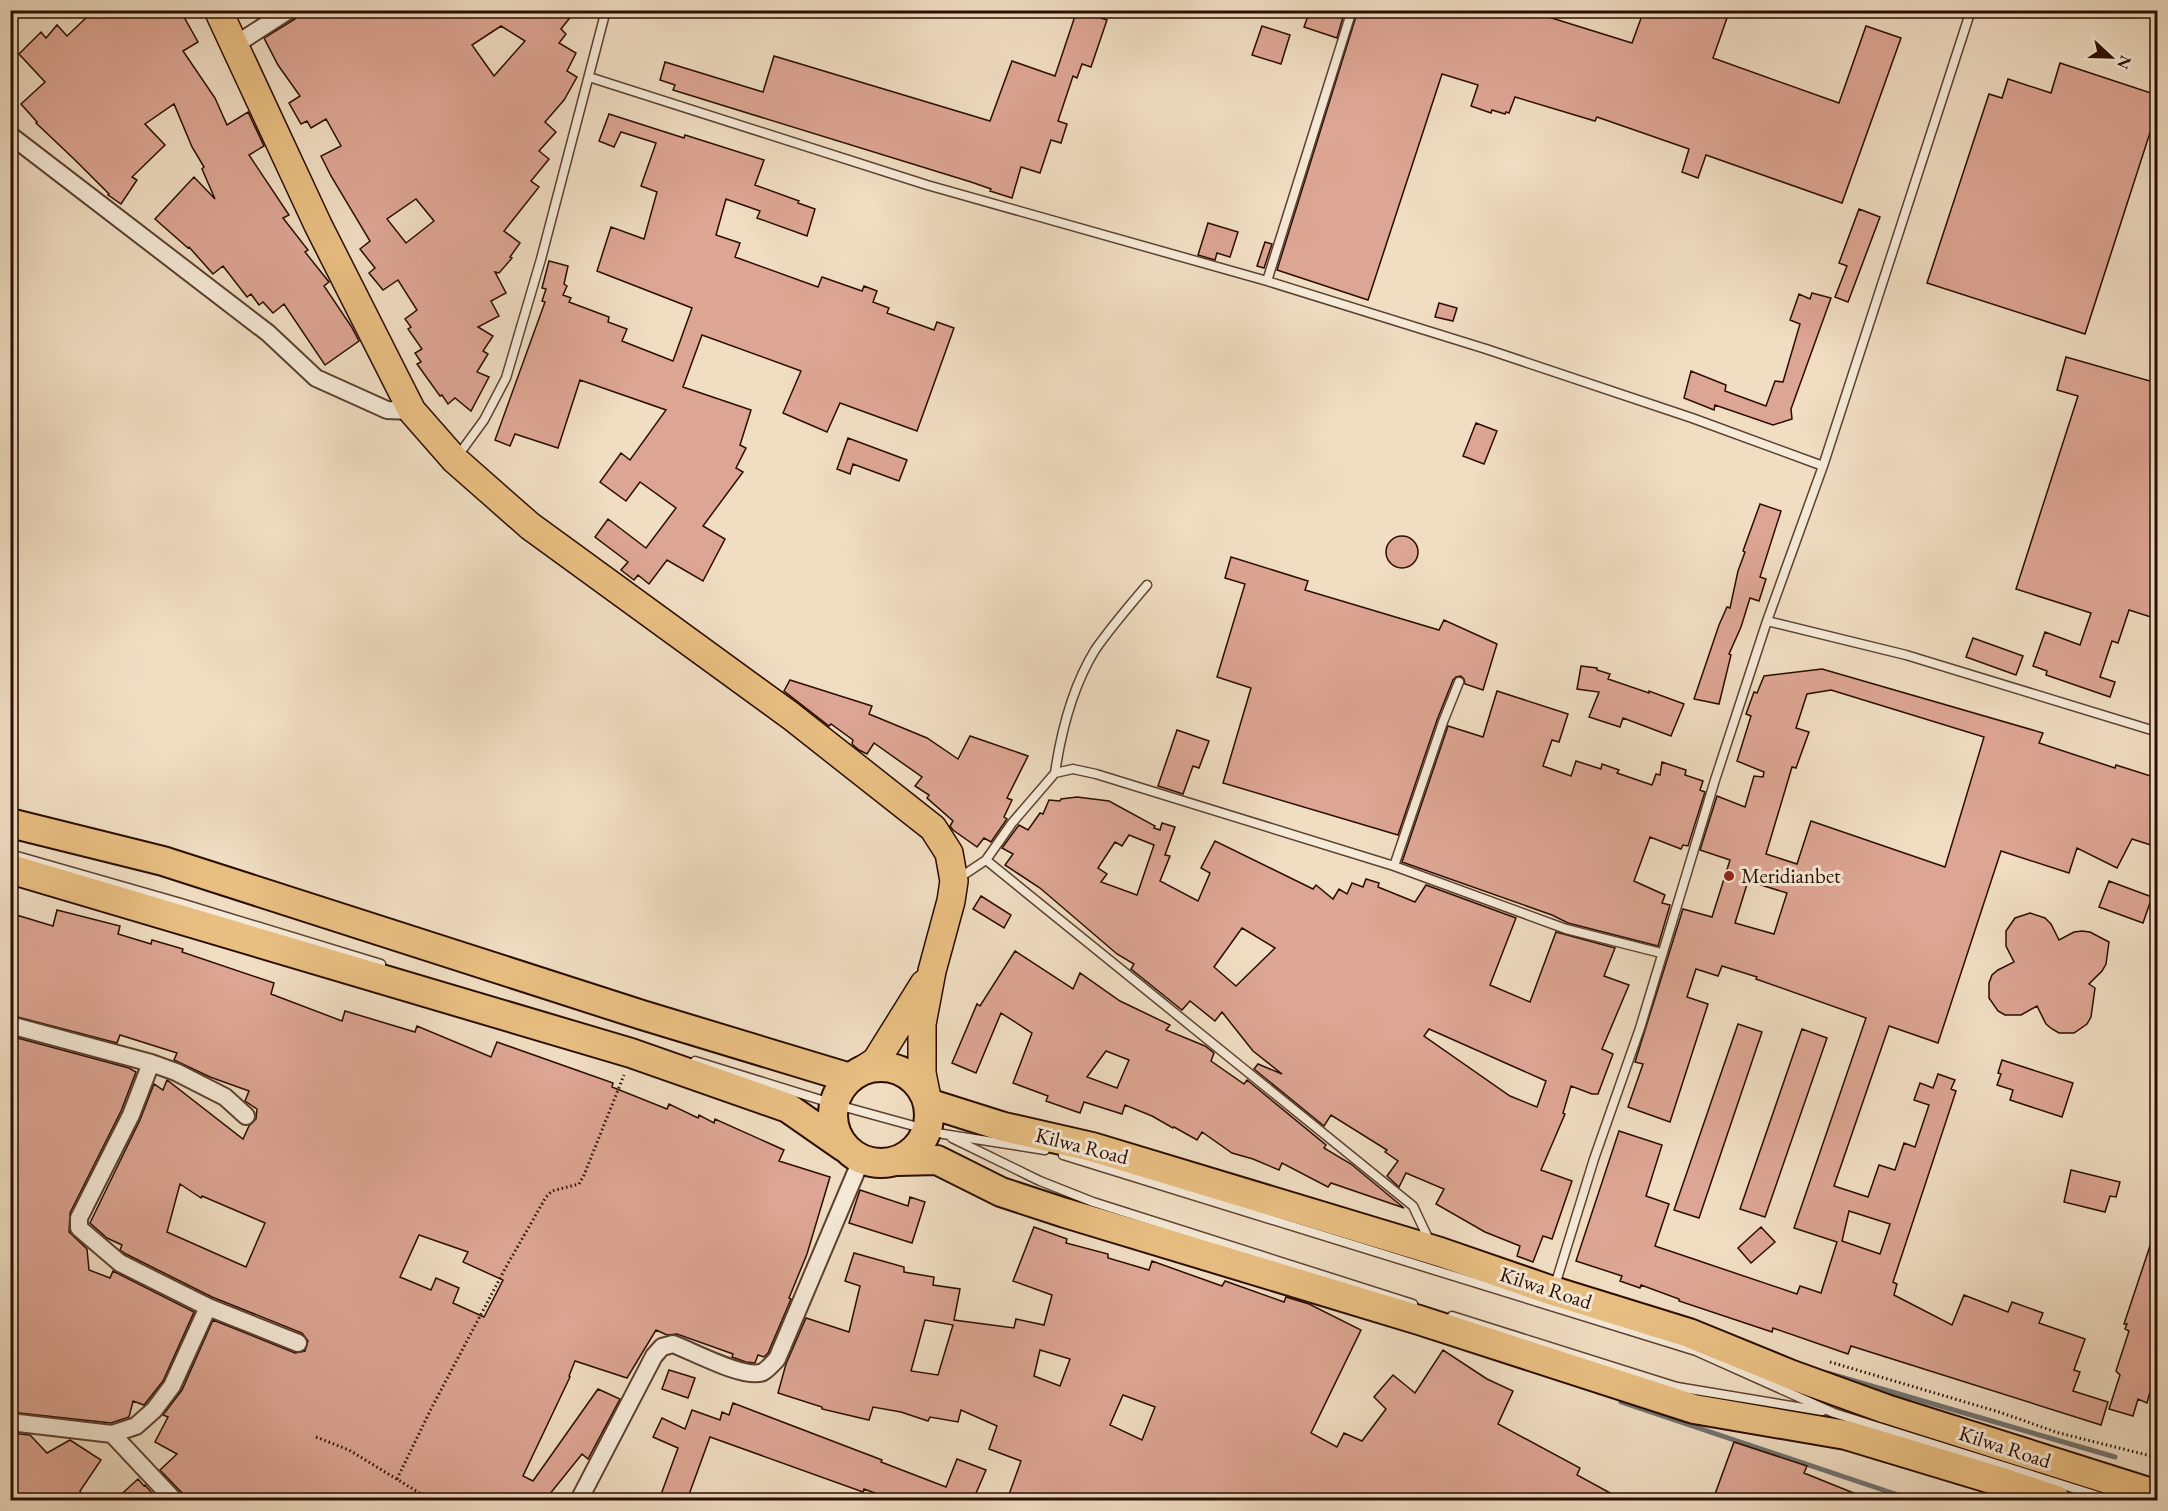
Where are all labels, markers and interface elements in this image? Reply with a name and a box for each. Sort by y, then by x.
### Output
north arrow [2081,27,2141,87]
text: N [2112,52,2137,72]
place label: Meridianbet [1741,862,1841,889]
marker: Meridianbet [1722,869,1736,883]
street label: Kilwa Road [1033,1121,1132,1170]
street label: Kilwa Road [1497,1260,1596,1315]
street label: Kilwa Road [1956,1419,2055,1474]

